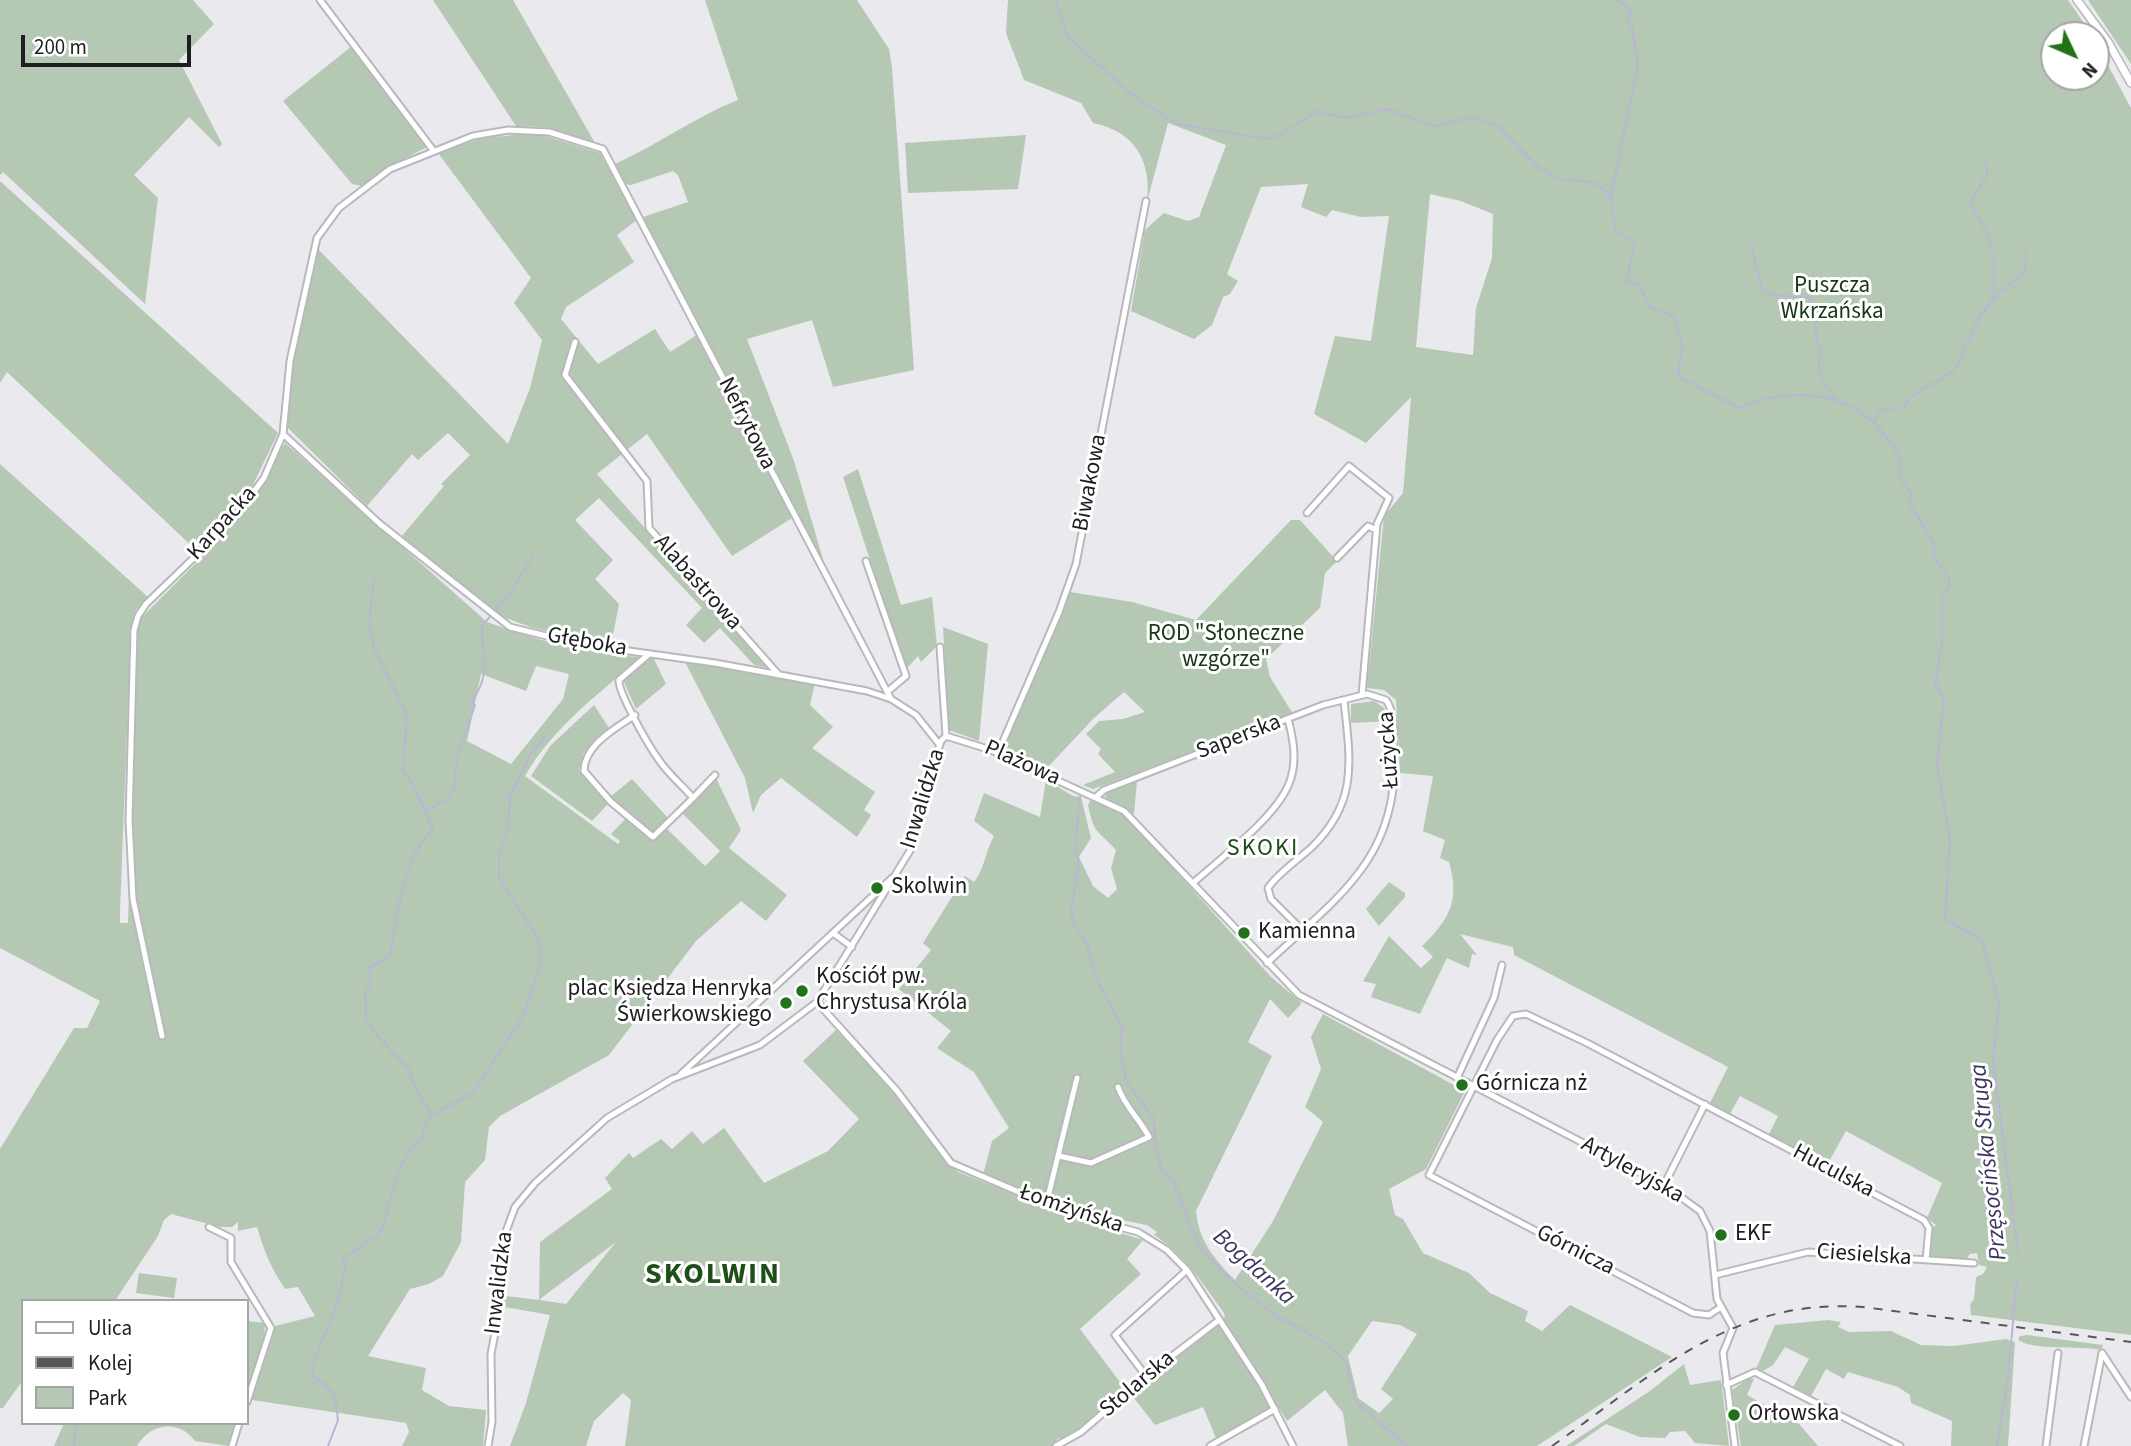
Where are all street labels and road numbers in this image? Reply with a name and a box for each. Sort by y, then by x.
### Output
street label: Nefrytowa [711,373,781,475]
street label: Biwakowa [1068,432,1114,534]
street label: Karpacka [183,481,263,567]
street label: Alabastrowa [647,530,747,636]
street label: Głęboka [545,622,629,664]
street label: Saperska [1193,709,1285,767]
street label: Łużycka [1374,710,1406,790]
street label: Plażowa [980,735,1064,793]
street label: Inwalidzka [896,746,952,852]
street label: Artyleryjska [1576,1131,1688,1211]
street label: Huculska [1787,1139,1879,1205]
street label: Łomżyńska [1015,1179,1127,1241]
street label: Górnicza [1531,1220,1619,1282]
street label: Inwalidzka [480,1230,520,1336]
street label: Ciesielska [1816,1239,1912,1273]
street label: Stolarska [1095,1346,1181,1424]

